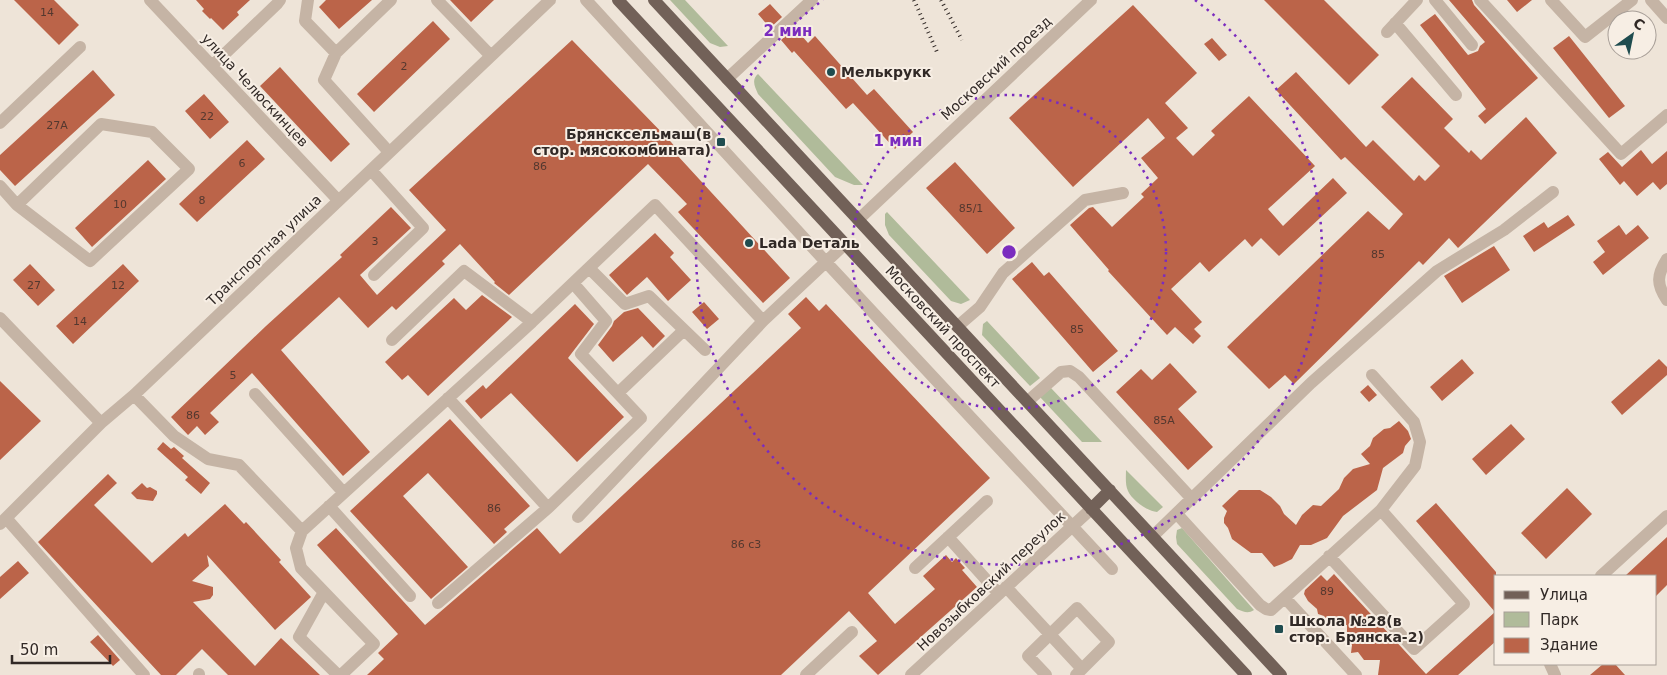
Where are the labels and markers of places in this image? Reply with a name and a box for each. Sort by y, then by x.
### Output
place label: Мелькрукк [841,64,932,80]
marker: Мелькрукк [825,66,837,78]
place label: Брянсксельмаш(в стор. мясокомбината) [533,126,711,158]
marker: Брянсксельмаш(в стор. мясокомбината) [715,136,727,148]
place label: Lada Dеталь [759,235,860,251]
marker: Lada Dеталь [743,237,755,249]
centre of rings [1000,243,1018,261]
place label: Школа №28(в стор. Брянска-2) [1289,613,1424,645]
marker: Школа №28(в стор. Брянска-2) [1273,623,1285,635]

